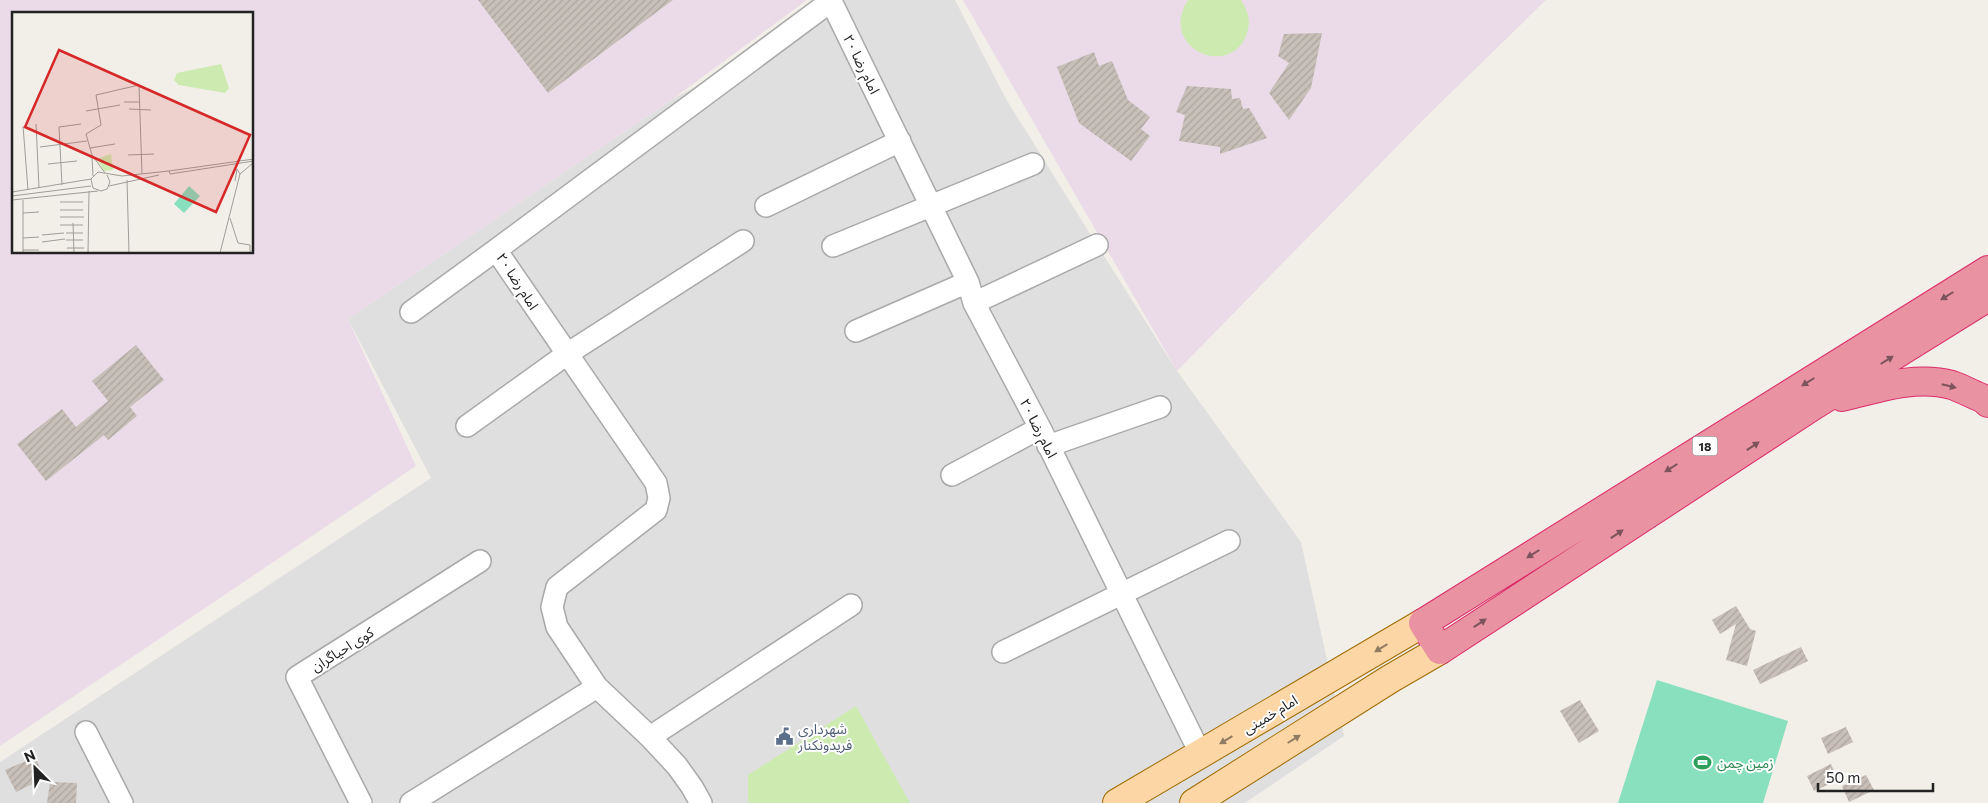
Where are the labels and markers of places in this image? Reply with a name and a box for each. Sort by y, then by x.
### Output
place label: شهرداری فریدونکنار [797,720,852,754]
public building icon: شهرداری فریدونکنار [774,726,794,746]
sports icon: زمین چمن [1693,752,1713,772]
place label: زمین چمن [1717,754,1774,773]

